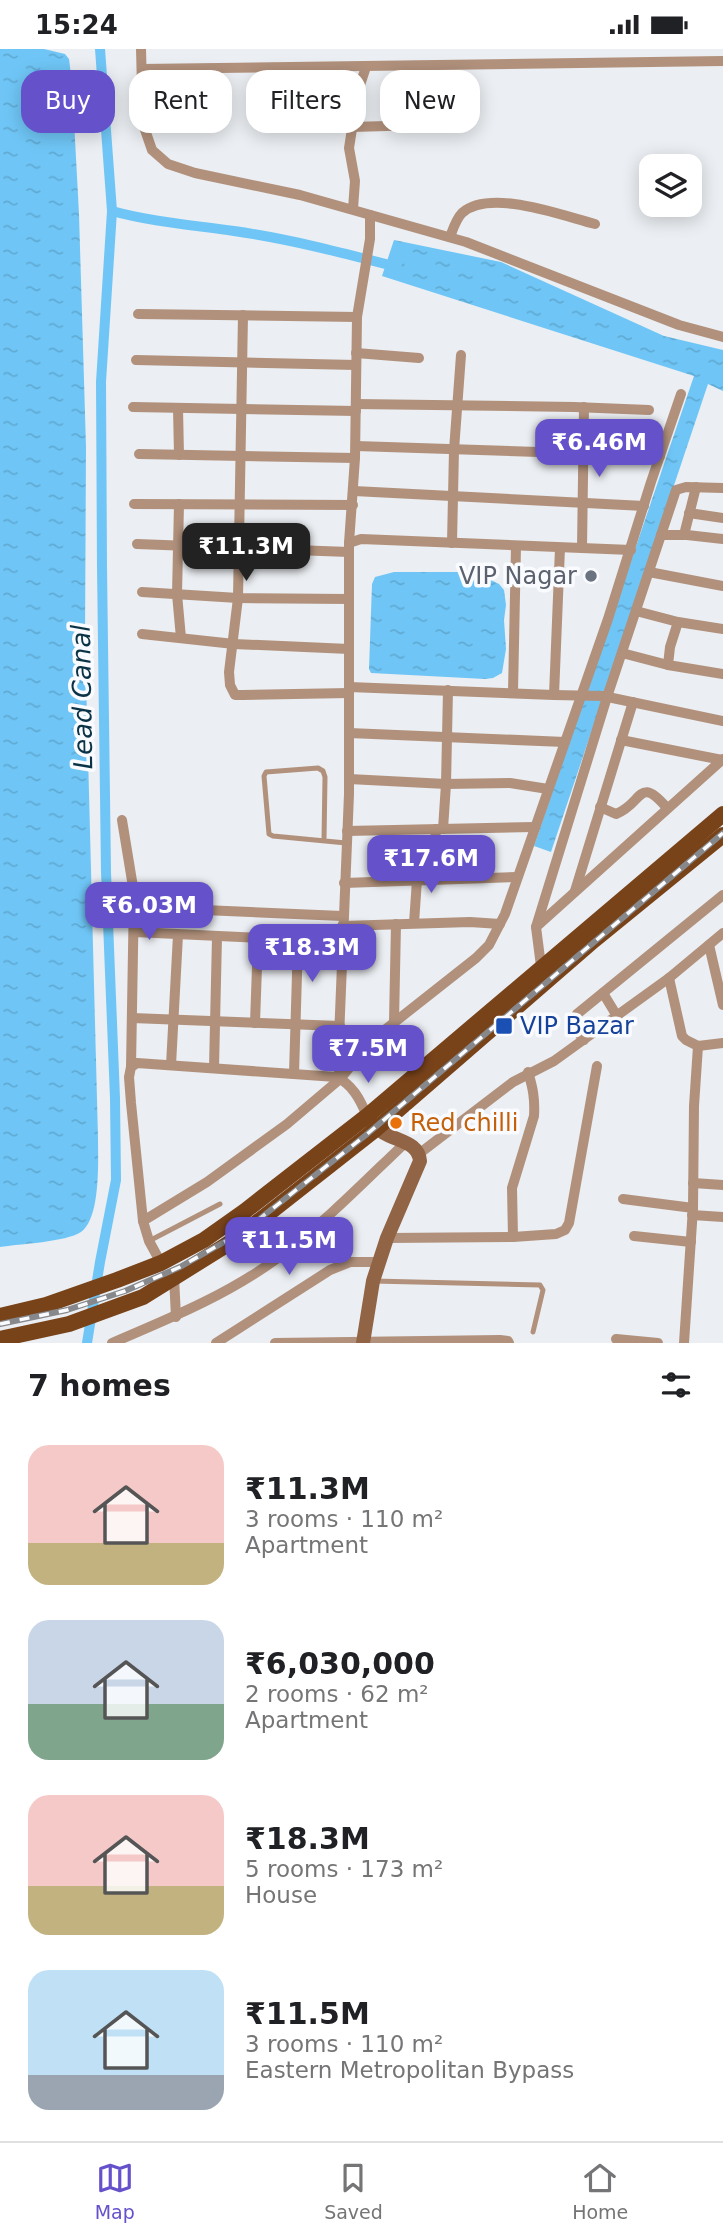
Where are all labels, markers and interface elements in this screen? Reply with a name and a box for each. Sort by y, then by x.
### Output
text: 15:24 [35,10,118,40]
chip: Buy [21,70,115,133]
chip: Rent [129,70,232,133]
chip: Filters [246,70,366,133]
chip: New [380,70,480,133]
map controls [639,154,702,217]
button: layers [639,154,702,217]
pin: ₹6.46M [542,419,656,479]
text: ₹6.46M [551,429,647,455]
pin: ₹11.3M [189,524,303,583]
text: ₹11.3M [198,533,294,559]
place label: VIP Nagar [459,562,577,590]
marker: VIP Nagar [583,568,599,584]
water label: Lead Canal [66,624,98,770]
pin: ₹17.6M [374,835,488,895]
text: ₹17.6M [383,845,479,871]
pin: ₹6.03M [92,883,206,942]
text: ₹6.03M [101,892,197,918]
pin: ₹18.3M [255,925,369,984]
text: ₹18.3M [264,934,360,960]
place label: VIP Bazar [520,1012,634,1040]
marker: VIP Bazar [494,1016,514,1036]
pin: ₹7.5M [319,1025,417,1085]
text: ₹7.5M [328,1035,408,1061]
place label: Red chilli [410,1109,518,1137]
marker: Red chilli [388,1115,404,1131]
pin: ₹11.5M [232,1217,346,1277]
text: ₹11.5M [241,1227,337,1253]
icon: filters [657,1366,695,1404]
text: 7 homes [28,1368,171,1403]
text: ₹11.3M [245,1471,370,1506]
icon: home [84,1473,168,1557]
text: 3 rooms · 110 m² [245,1506,443,1532]
text: Apartment [245,1532,368,1558]
text: ₹6,030,000 [245,1646,435,1681]
icon: home [84,1648,168,1732]
text: 2 rooms · 62 m² [245,1681,429,1707]
text: Apartment [245,1707,368,1733]
text: ₹18.3M [245,1821,370,1856]
icon: home [84,1823,168,1907]
text: 5 rooms · 173 m² [245,1856,443,1882]
text: House [245,1882,317,1908]
text: ₹11.5M [245,1996,370,2031]
icon: home [84,1998,168,2082]
text: 3 rooms · 110 m² [245,2031,443,2057]
text: Eastern Metropolitan Bypass [245,2057,574,2083]
tab: Map [95,2159,135,2223]
tab: Saved [324,2159,383,2223]
tab: Home [572,2159,628,2223]

